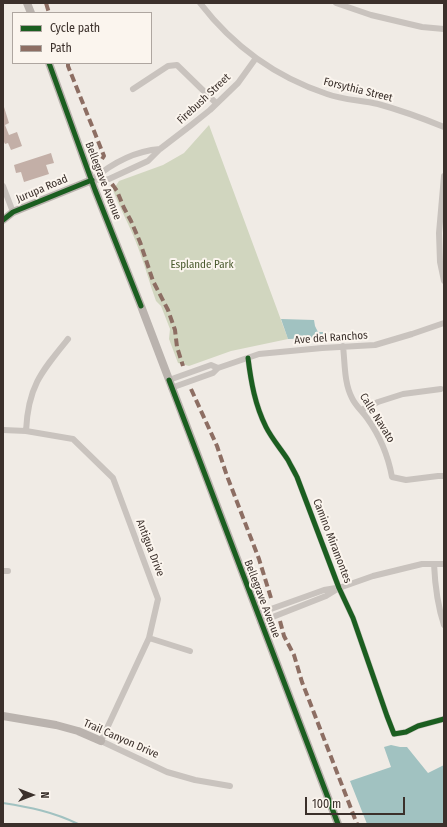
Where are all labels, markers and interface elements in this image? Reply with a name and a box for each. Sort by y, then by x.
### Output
legend [12,12,152,64]
text: Cycle path [50,21,100,35]
text: Path [50,41,72,55]
street label: Firebush Street [175,71,233,127]
street label: Forsythia Street [322,75,394,105]
street label: Bellegrave Avenue [82,140,124,222]
street label: Jurupa Road [14,172,70,206]
park label: Esplande Park [170,258,234,272]
street label: Ave del Ranchos [294,329,368,347]
street label: Calle Navato [357,391,397,445]
street label: Camino Miramontes [310,497,354,585]
street label: Antigua Drive [133,518,167,578]
street label: Bellegrave Avenue [241,558,283,640]
street label: Trail Canyon Drive [81,717,161,761]
north arrow [12,775,52,815]
scale bar [307,789,407,815]
text: N [38,792,51,798]
text: 100 m [312,797,341,811]

